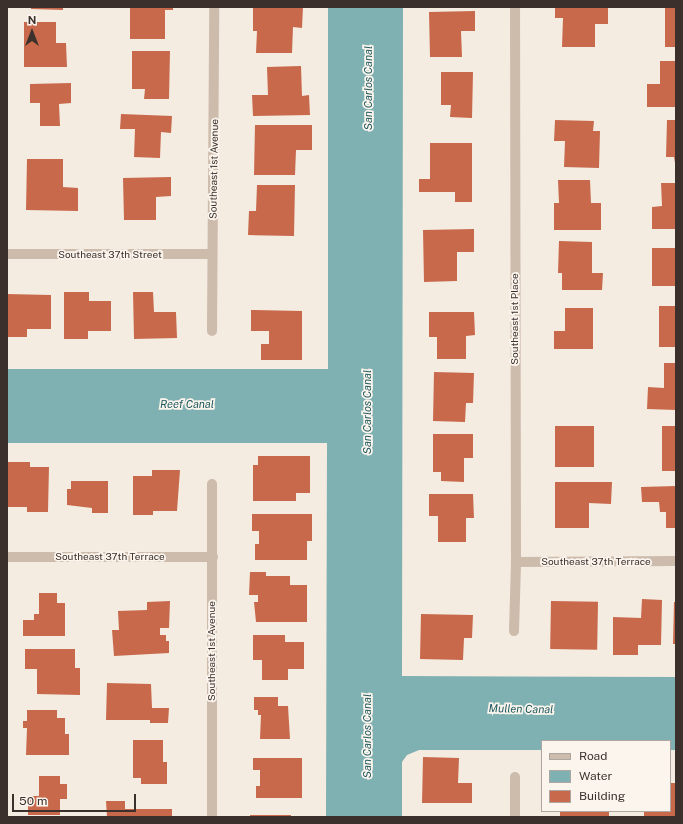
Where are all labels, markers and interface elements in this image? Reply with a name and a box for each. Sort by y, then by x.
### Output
north arrow [12,12,52,52]
text: N [28,14,36,26]
water label: San Carlos Canal [361,46,375,130]
street label: Southeast 1st Avenue [207,119,221,219]
street label: Southeast 37th Street [58,249,162,261]
street label: Southeast 1st Place [509,273,521,365]
water label: San Carlos Canal [360,370,374,454]
water label: Reef Canal [160,397,214,411]
street label: Southeast 37th Terrace [55,551,165,563]
street label: Southeast 37th Terrace [541,556,651,568]
street label: Southeast 1st Avenue [206,601,218,701]
water label: San Carlos Canal [360,694,374,778]
water label: Mullen Canal [488,702,554,716]
legend [541,740,671,812]
text: Road [579,749,607,763]
text: Water [579,769,612,783]
scale bar [14,786,138,812]
text: Building [579,789,625,803]
text: 50 m [19,794,47,808]

